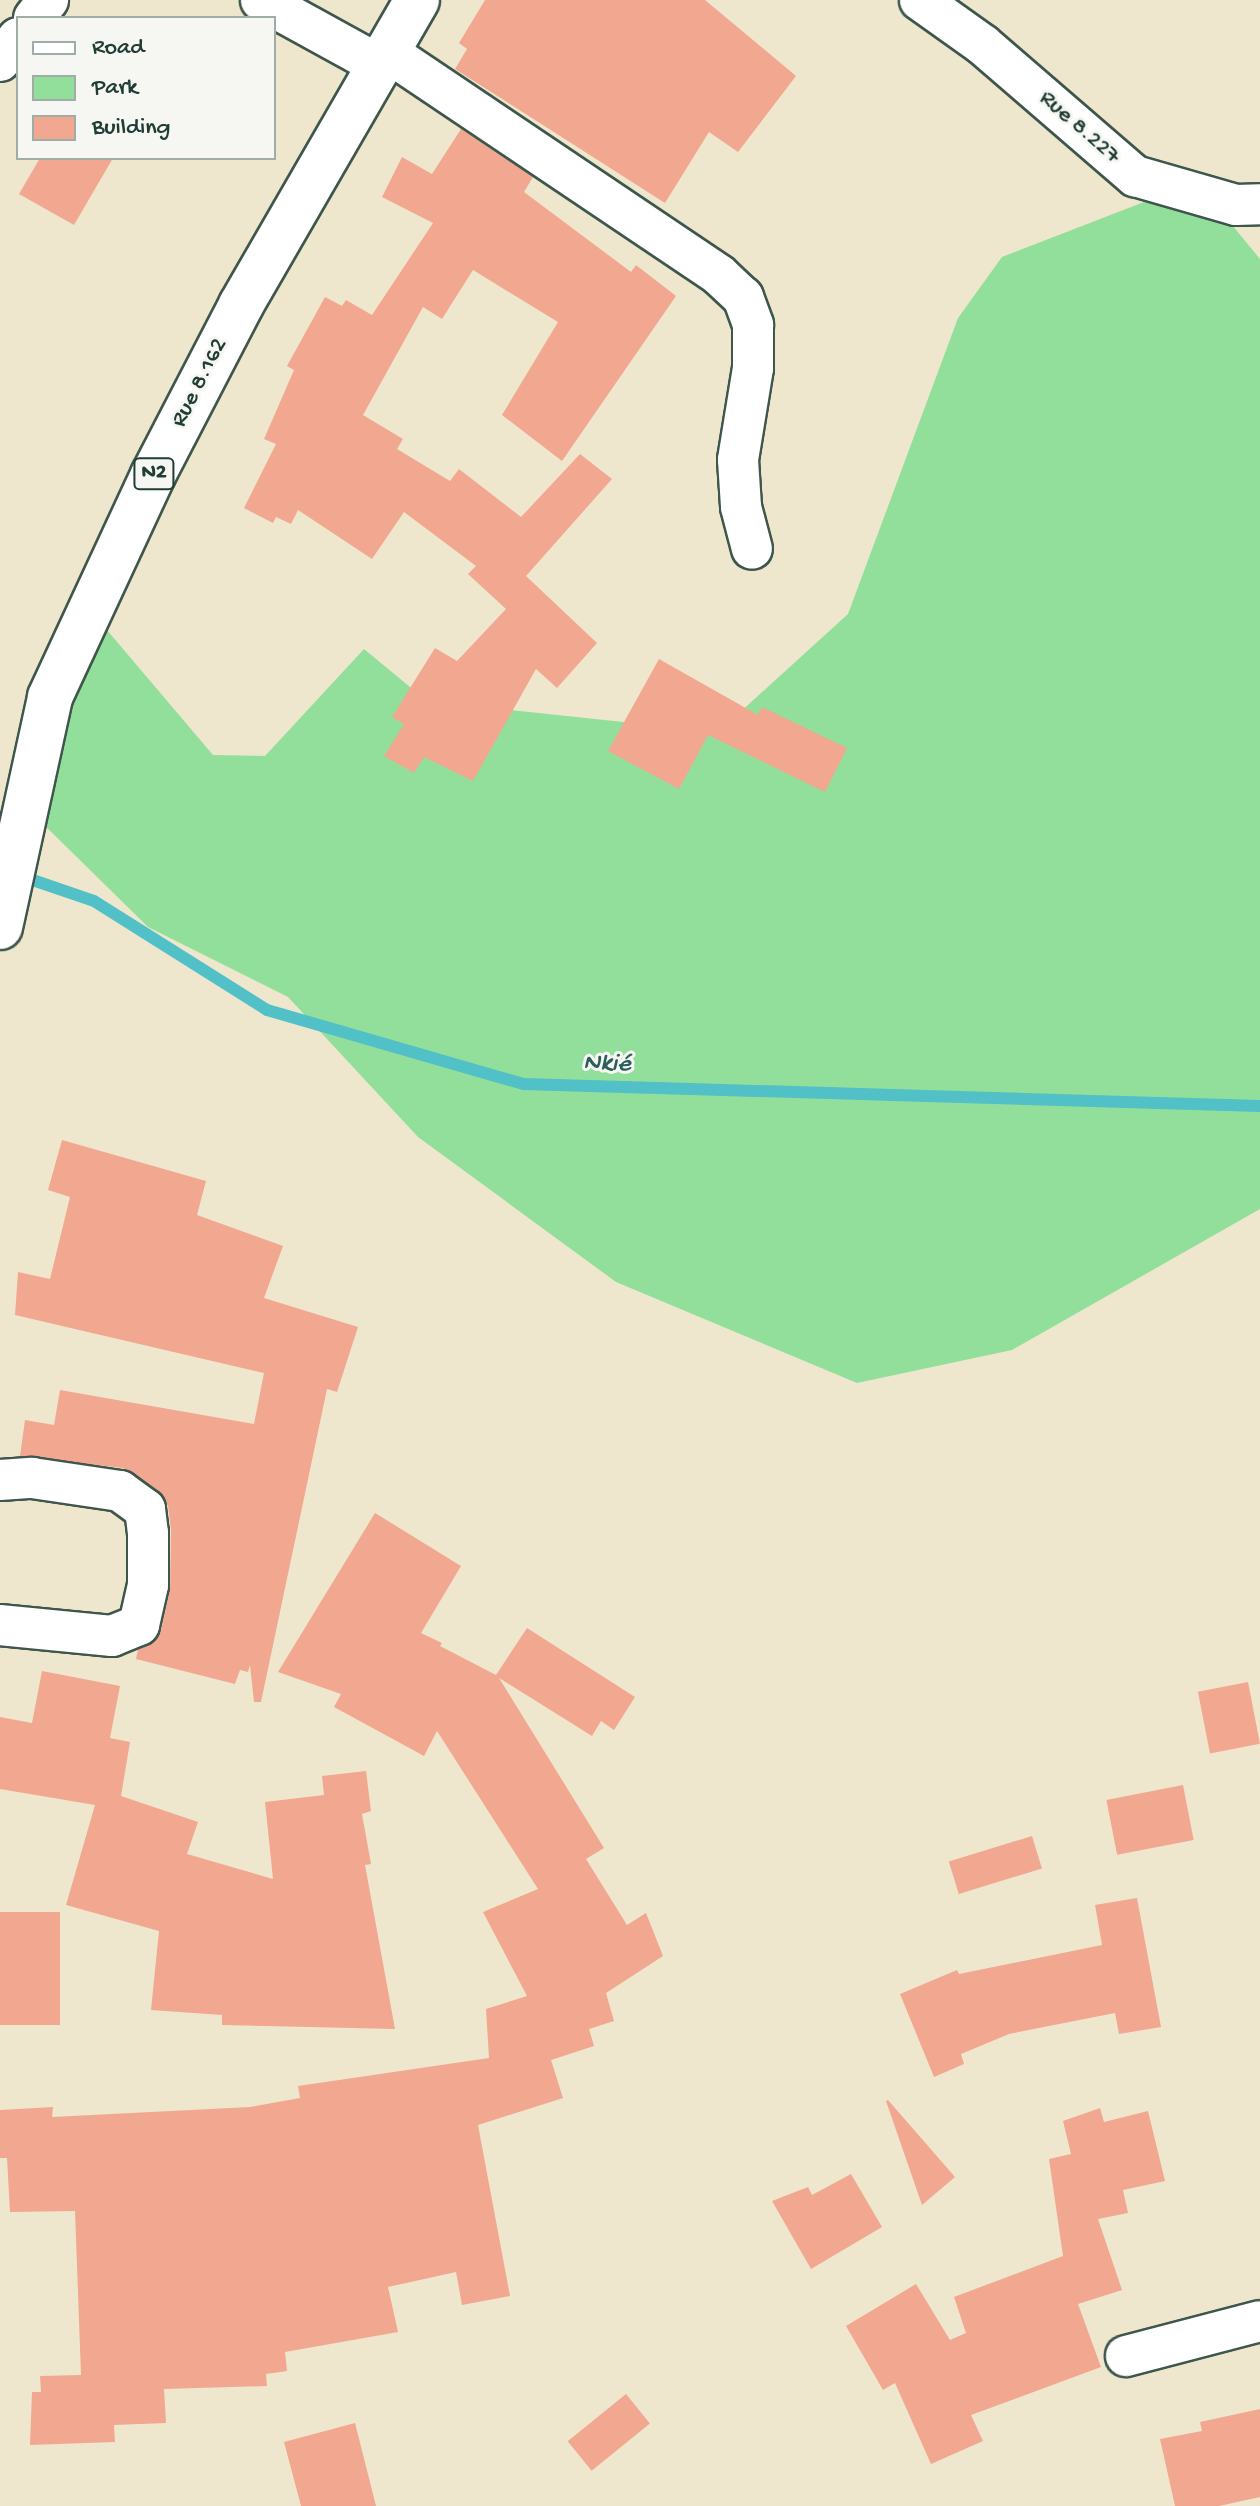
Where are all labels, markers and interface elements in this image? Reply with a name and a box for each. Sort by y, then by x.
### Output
legend [16,16,276,160]
text: Road [92,34,144,63]
text: Park [92,74,138,103]
street label: Rue 8.227 [1032,85,1126,171]
text: Building [92,114,170,143]
street label: Rue 8.162 [165,334,235,432]
road number: N2 [132,456,176,492]
water label: Nkié [583,1049,631,1081]

